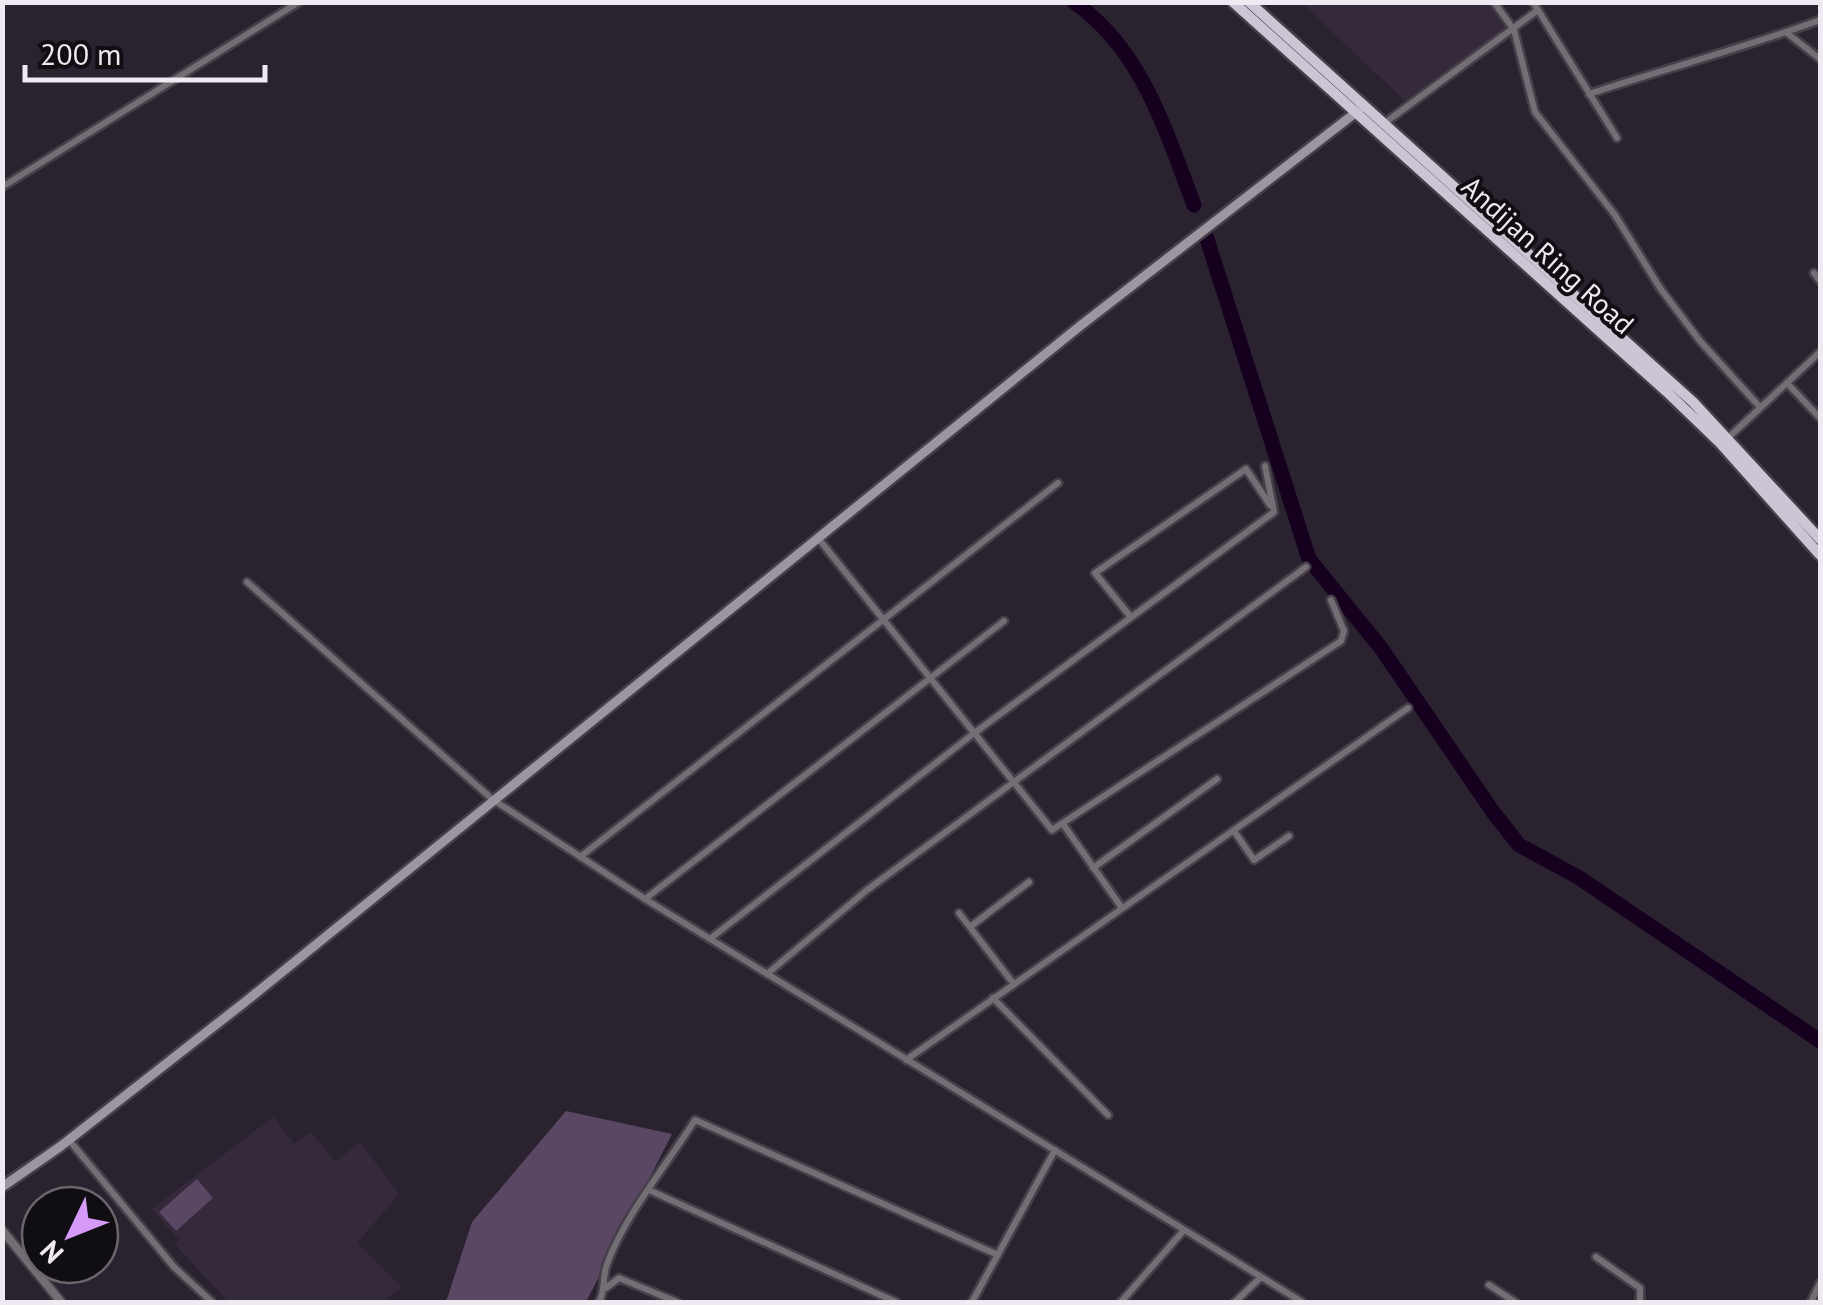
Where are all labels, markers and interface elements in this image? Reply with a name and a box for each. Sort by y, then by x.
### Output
scale bar [25,20,265,82]
text: 200 m [40,34,121,73]
street label: Andijan Ring Road [1454,167,1642,342]
north arrow [20,1185,120,1285]
text: N [32,1233,71,1272]

